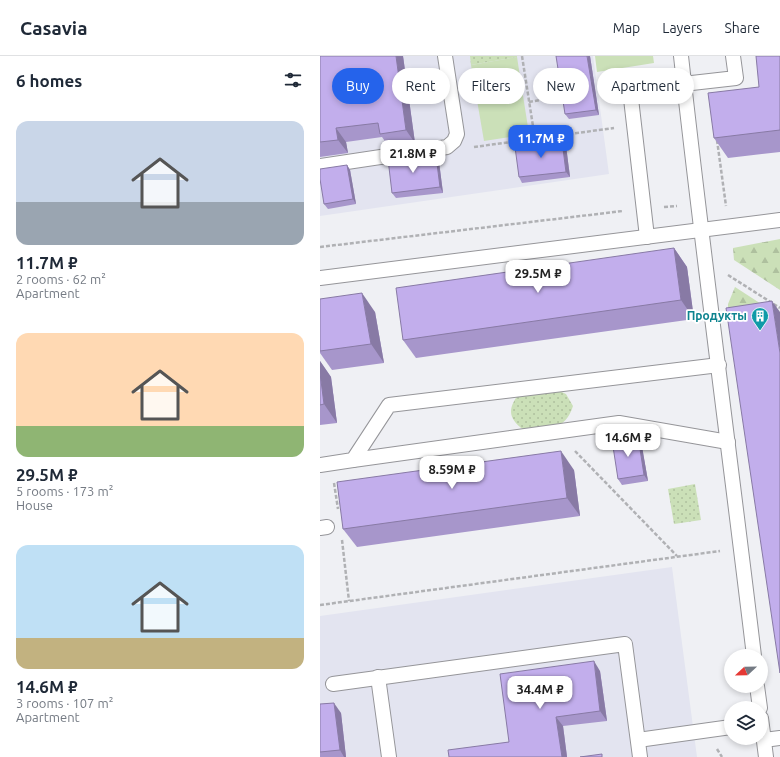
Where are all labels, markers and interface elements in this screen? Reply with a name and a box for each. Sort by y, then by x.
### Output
text: Casavia [20,17,87,39]
text: Map [613,20,640,36]
text: Layers [662,20,702,36]
text: Share [724,20,760,36]
chip: Buy [332,68,384,104]
chip: Rent [392,68,450,104]
chip: Filters [458,68,525,104]
chip: New [533,68,589,104]
chip: Apartment [597,68,694,104]
icon: filters [282,69,304,91]
text: 6 homes [16,71,82,90]
pin: 11.7M ₽ [504,125,578,159]
text: 11.7M ₽ [517,131,565,145]
pin: 21.8M ₽ [376,140,450,174]
text: 21.8M ₽ [389,146,437,160]
icon: home [124,147,196,219]
text: 11.7M ₽ [16,253,78,272]
pin: 29.5M ₽ [501,260,575,294]
text: 29.5M ₽ [514,266,562,280]
text: 2 rooms · 62 m² [16,272,106,286]
text: Apartment [16,286,80,300]
building icon: Продукты [750,306,770,331]
place label: Продукты [687,309,747,322]
icon: home [124,359,196,431]
pin: 14.6M ₽ [591,424,665,458]
text: 14.6M ₽ [604,430,652,444]
pin: 8.59M ₽ [415,456,489,490]
text: 8.59M ₽ [428,462,476,476]
text: 29.5M ₽ [16,465,78,484]
text: 5 rooms · 173 m² [16,484,113,498]
text: House [16,498,53,512]
icon: home [124,571,196,643]
north arrow [724,649,768,693]
map controls [724,649,768,745]
pin: 34.4M ₽ [503,676,577,710]
text: 14.6M ₽ [16,677,78,696]
text: 34.4M ₽ [516,682,564,696]
text: 3 rooms · 107 m² [16,696,113,710]
button: layers [724,701,768,745]
text: Apartment [16,710,80,724]

